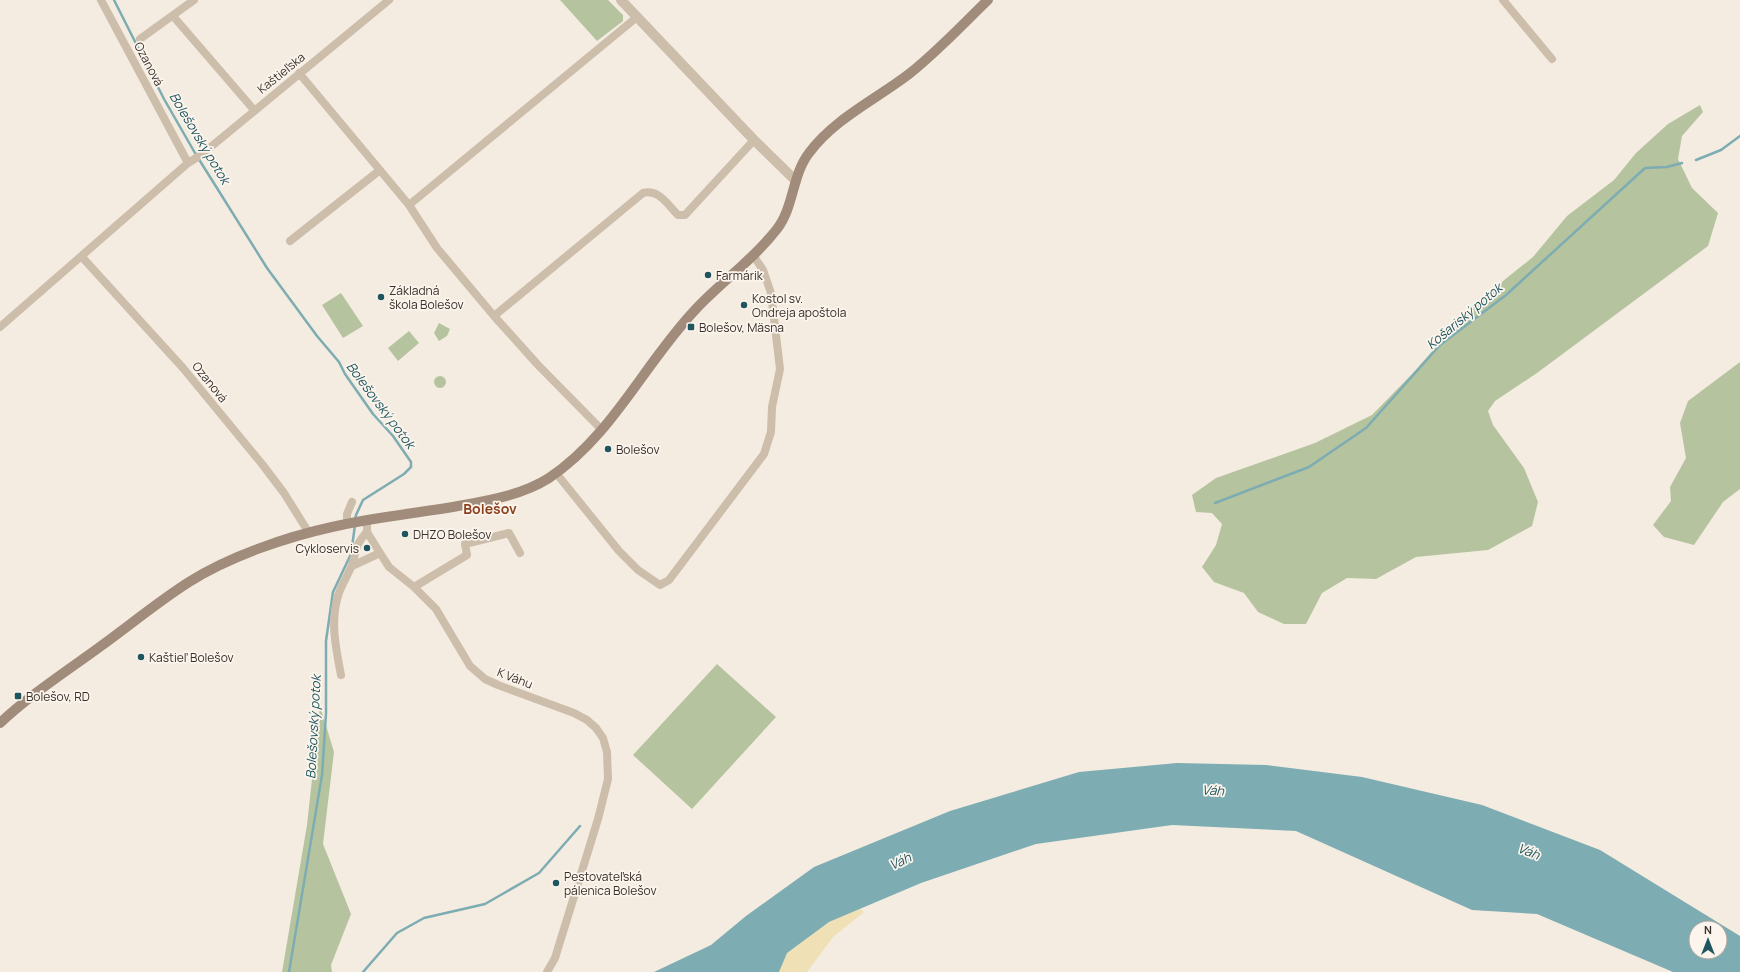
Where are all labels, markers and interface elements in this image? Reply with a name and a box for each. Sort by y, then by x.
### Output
street label: Ozanová [130,39,168,89]
street label: Kaštieľska [254,49,308,97]
water label: Bolešovský potok [165,89,236,189]
place label: Farmárik [716,267,764,284]
marker: Farmárik [703,270,713,280]
water label: Košariský potok [1422,277,1508,353]
place label: Základná škola Bolešov [389,282,464,313]
place label: Kostol sv. Ondreja apoštola [752,290,846,321]
marker: Základná škola Bolešov [376,292,386,302]
marker: Kostol sv. Ondreja apoštola [739,300,749,310]
place label: Bolešov, Mäsna [699,319,784,336]
marker: Bolešov, Mäsna [686,322,696,332]
street label: Ozanová [188,358,232,406]
water label: Bolešovský potok [342,358,421,454]
place label: Bolešov [616,441,660,458]
marker: Bolešov [603,444,613,454]
district label: Bolešov [463,499,517,518]
place label: DHZO Bolešov [413,526,491,543]
marker: DHZO Bolešov [400,529,410,539]
place label: Cykloservis [295,540,359,557]
marker: Cykloservis [362,543,372,553]
place label: Kaštieľ Bolešov [149,649,234,666]
marker: Kaštieľ Bolešov [136,652,146,662]
street label: K Váhu [495,663,535,693]
water label: Bolešovský potok [301,672,325,779]
place label: Bolešov, RD [26,688,90,705]
marker: Bolešov, RD [13,691,23,701]
water label: Váh [1201,780,1226,800]
water label: Váh [1515,839,1544,864]
water label: Váh [886,847,915,874]
place label: Pestovateľská pálenica Bolešov [564,868,657,899]
marker: Pestovateľská pálenica Bolešov [551,878,561,888]
north arrow [1688,920,1728,960]
text: N [1704,922,1712,937]

